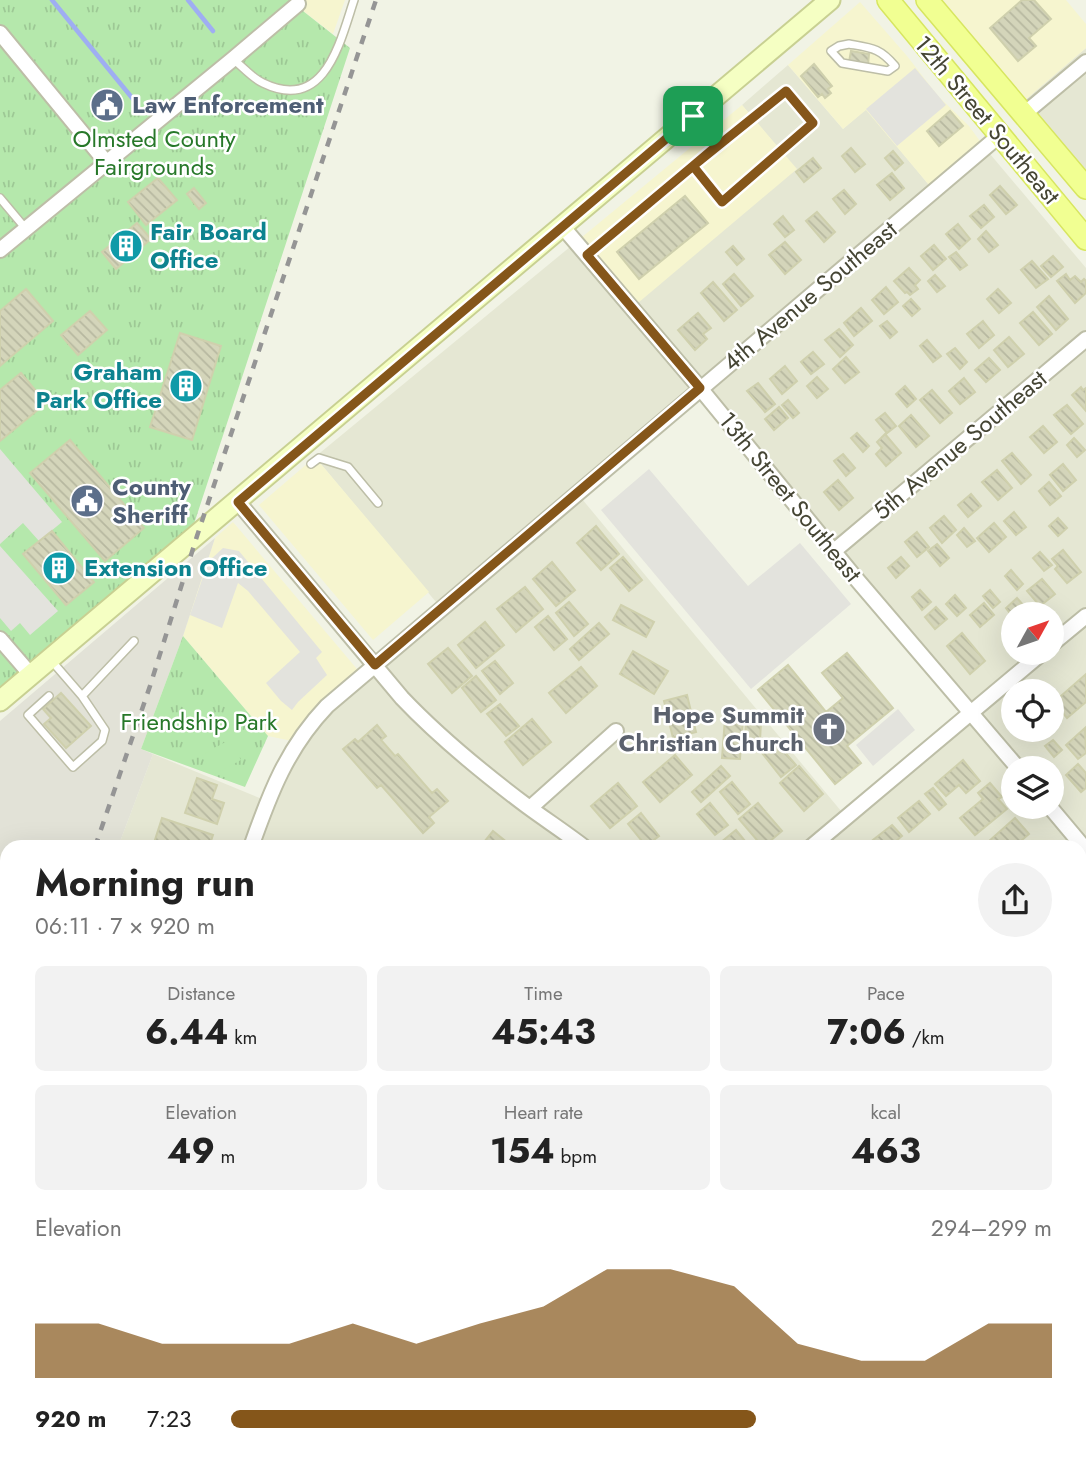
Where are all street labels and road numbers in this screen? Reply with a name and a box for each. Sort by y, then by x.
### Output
street label: 12th Street Southeast [906,28,1069,212]
street label: 4th Avenue Southeast [715,212,905,379]
street label: 5th Avenue Southeast [865,361,1054,528]
street label: 13th Street Southeast [711,404,870,590]

